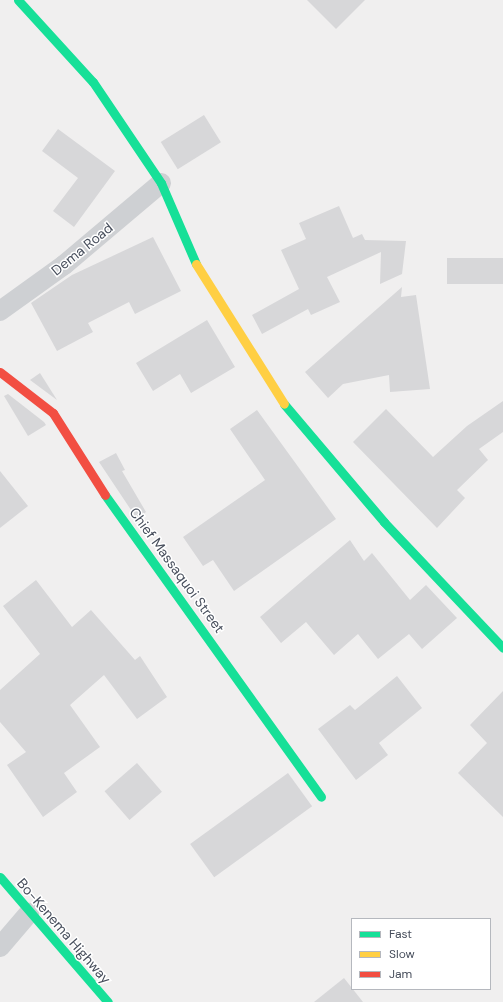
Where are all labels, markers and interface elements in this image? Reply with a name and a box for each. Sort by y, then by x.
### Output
street label: Dema Road [48,219,116,279]
street label: Chief Massaquoi Street [126,504,228,636]
street label: Bo-Kenema Highway [14,875,114,987]
legend [351,918,491,990]
text: Fast [389,926,412,942]
text: Slow [389,946,415,962]
text: Jam [389,966,412,982]

